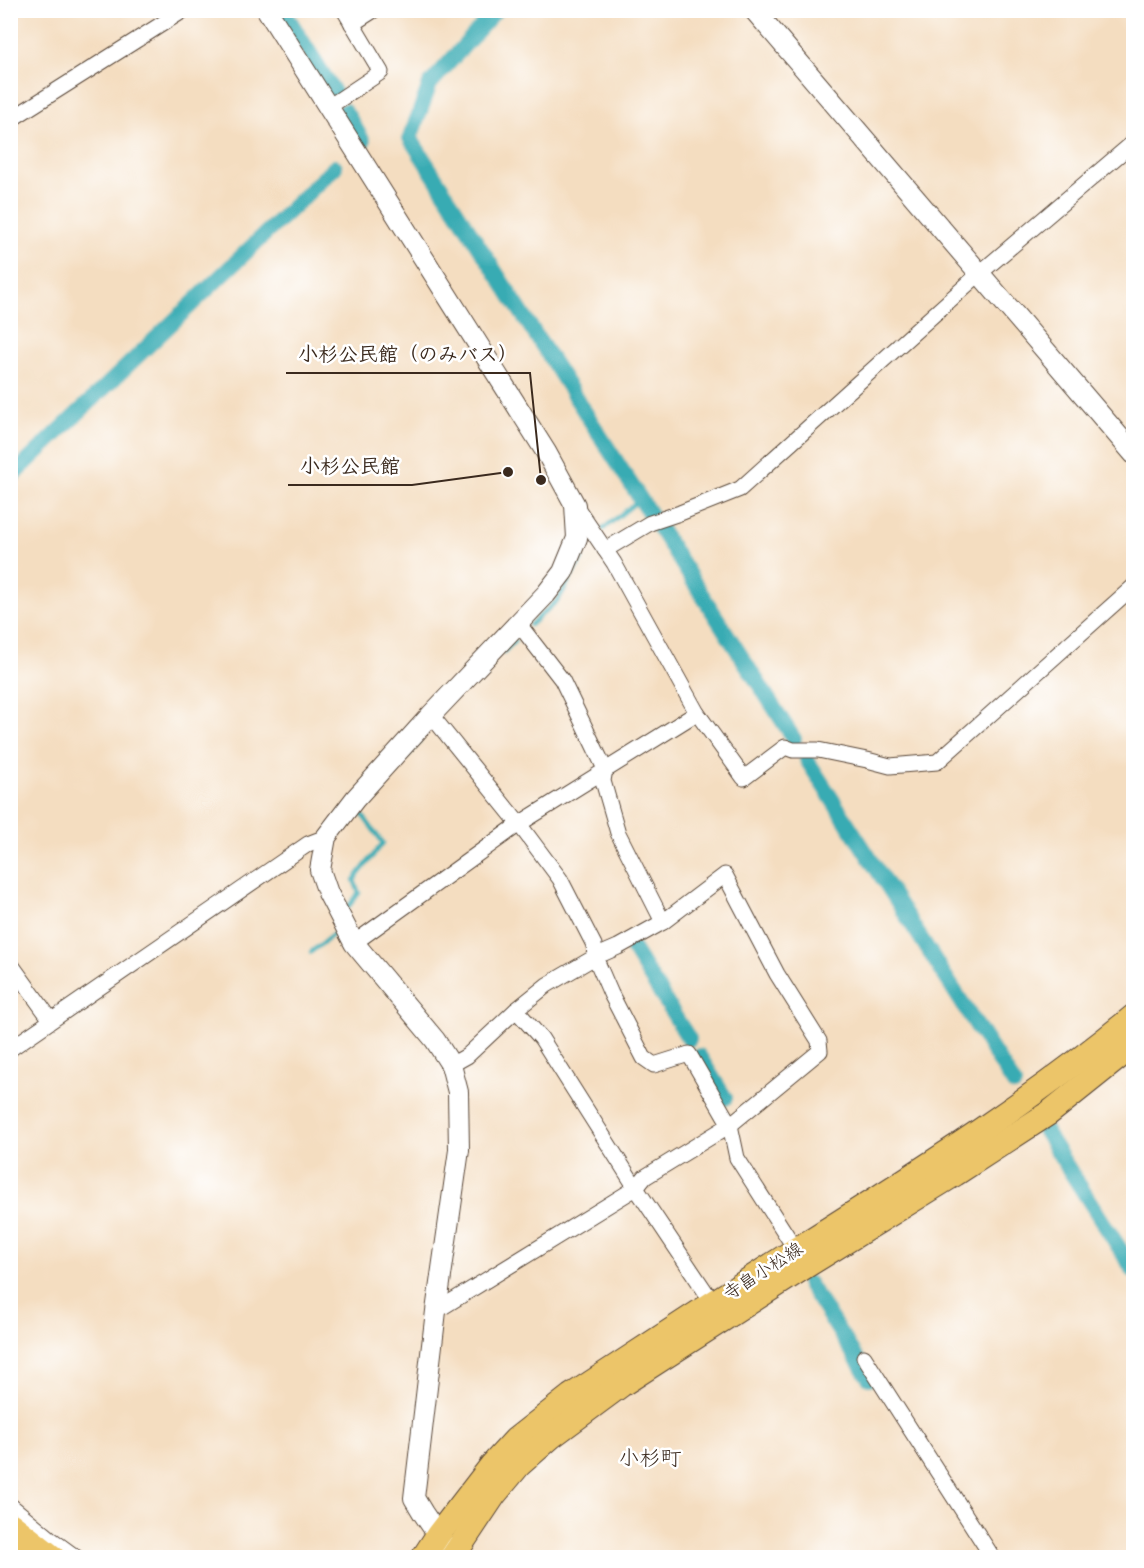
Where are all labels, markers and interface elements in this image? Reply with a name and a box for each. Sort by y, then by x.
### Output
callout: 小杉公民館（のみバス） [286,335,530,373]
text: 小杉公民館（のみバス） [298,341,518,366]
callout: 小杉公民館 [288,447,412,485]
text: 小杉公民館 [300,453,400,478]
street label: 寺畠小松線 [719,1236,807,1305]
district label: 小杉町 [619,1444,682,1471]

